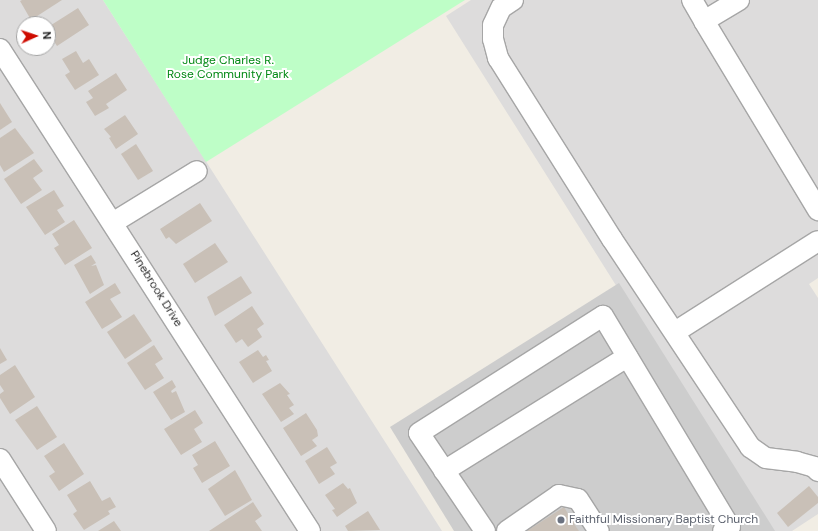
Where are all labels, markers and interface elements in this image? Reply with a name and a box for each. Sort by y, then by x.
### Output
north arrow [16,16,56,56]
text: N [40,31,54,40]
park label: Judge Charles R. Rose Community Park [167,54,289,82]
street label: Pinebrook Drive [127,248,185,330]
place label: Faithful Missionary Baptist Church [569,513,758,527]
marker: Faithful Missionary Baptist Church [556,515,566,525]

